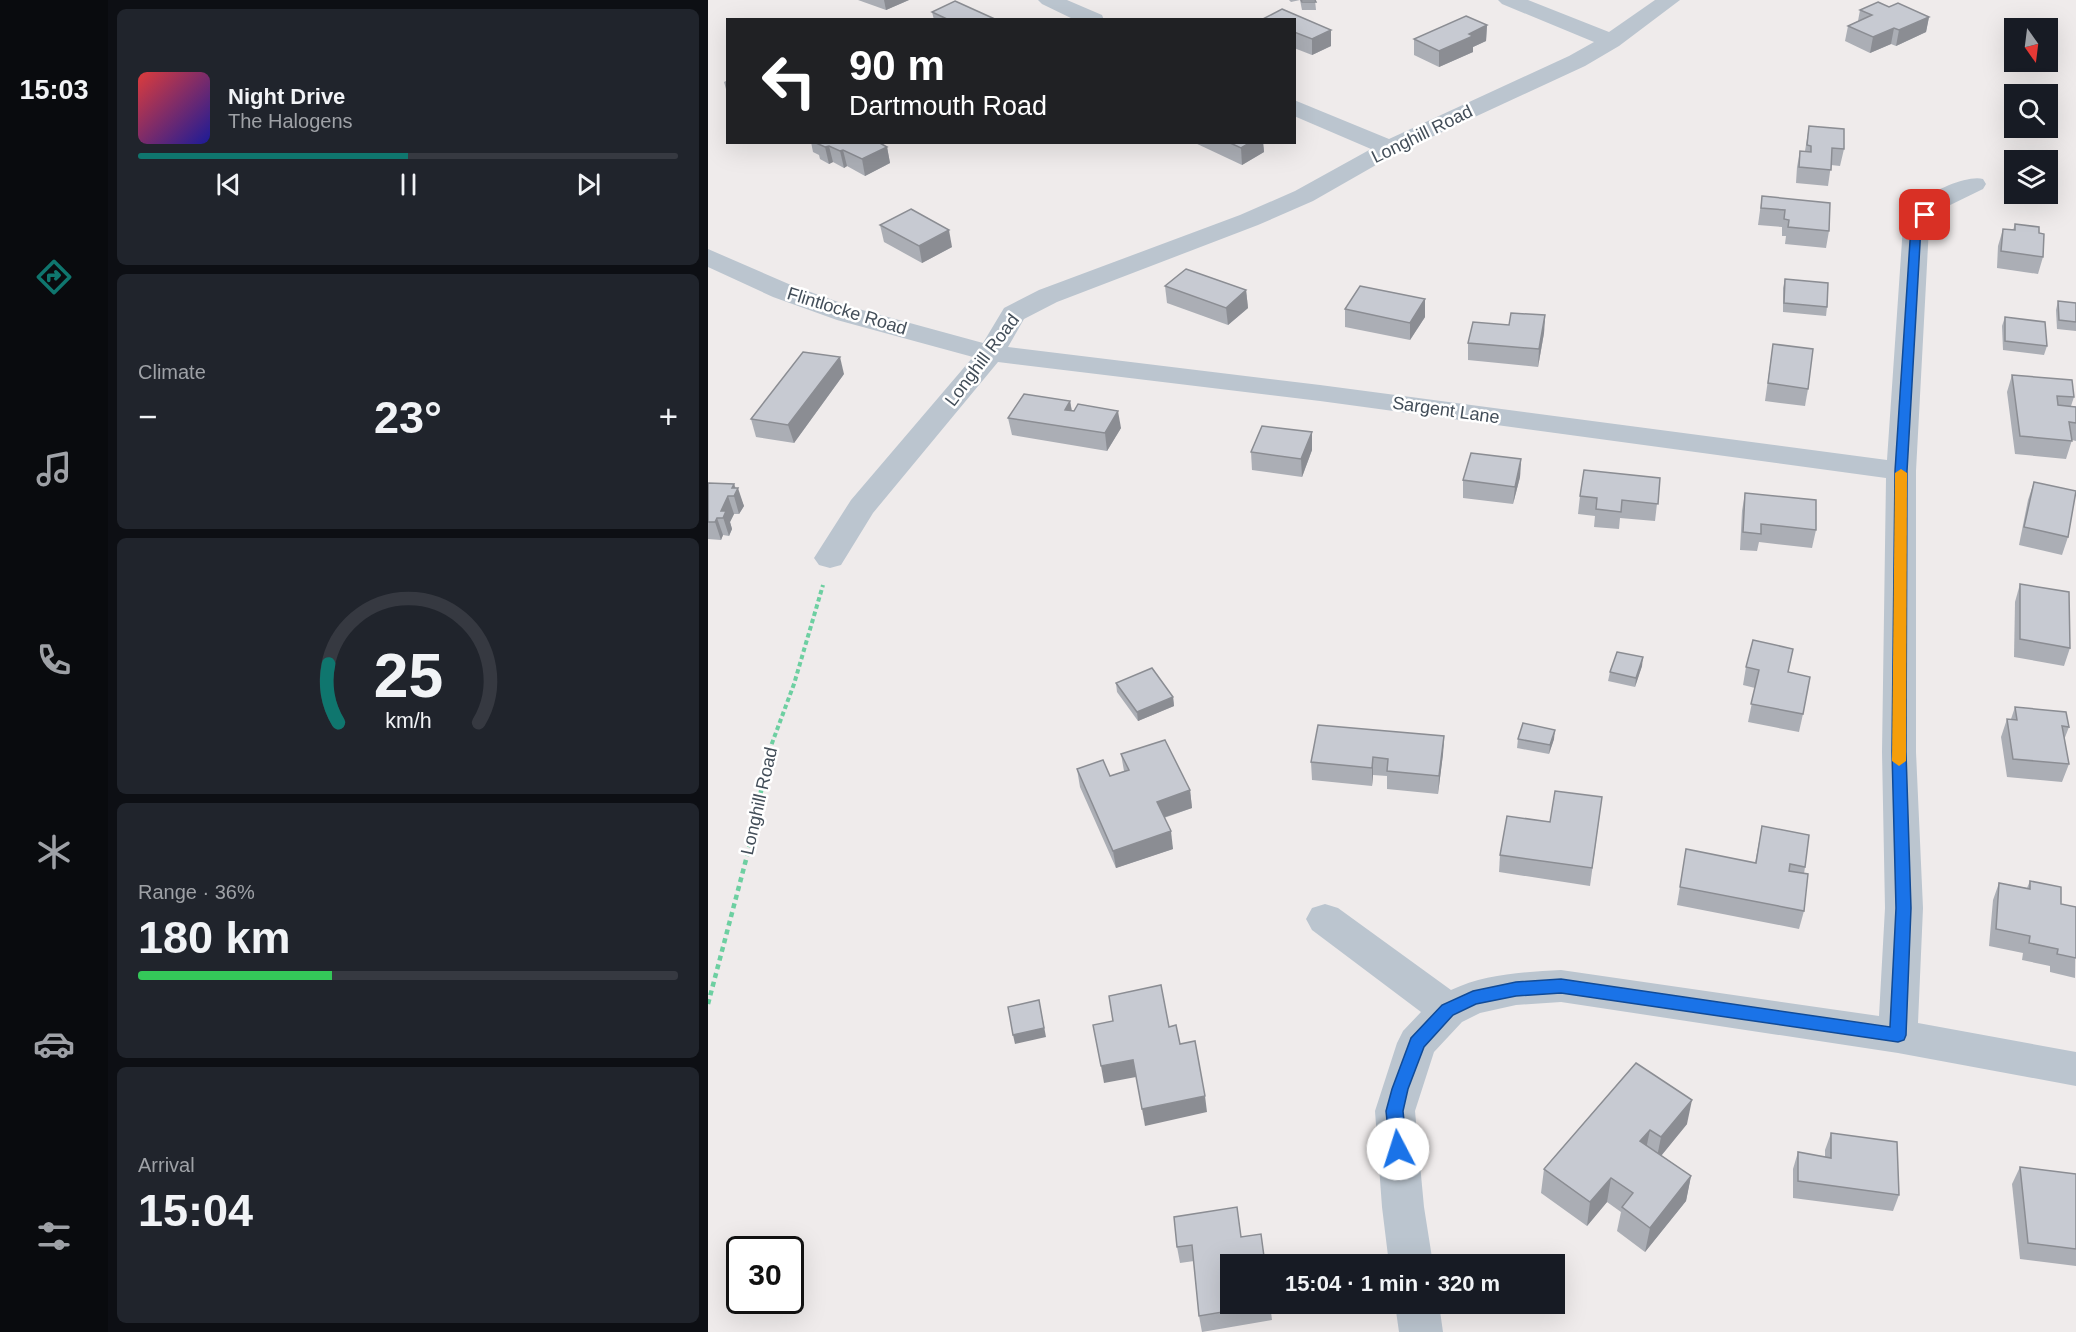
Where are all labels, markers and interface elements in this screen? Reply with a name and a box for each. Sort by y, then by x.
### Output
north arrow [2004,18,2058,72]
map controls [2004,18,2058,204]
icon: left [750,42,828,120]
text: 90 m [849,42,945,89]
text: 15:03 [19,75,89,105]
text: Night Drive [228,84,345,109]
button: search [2004,84,2058,138]
text: Dartmouth Road [849,91,1047,121]
street label: Longhill Road [1368,101,1476,167]
text: The Halogens [228,110,353,132]
button: layers [2004,150,2058,204]
icon: previous [212,168,245,201]
icon: pause [392,168,425,201]
icon: next [572,168,605,201]
pin [1899,189,1950,240]
icon: arrive [1908,198,1941,231]
icon: directions [33,256,75,298]
street label: Flintlocke Road [785,283,909,339]
street label: Longhill Road [941,310,1023,410]
text: Climate [138,361,206,383]
text: 23° [374,392,442,443]
street label: Sargent Lane [1391,393,1501,427]
text: − [138,398,157,435]
text: + [659,398,678,435]
icon: music [33,448,75,490]
icon: phone [33,639,75,681]
text: 25 [373,641,443,710]
text: km/h [385,709,431,733]
street label: Longhill Road [737,745,781,857]
icon: climate [33,831,75,873]
text: Range · 36% [138,881,255,903]
text: 180 km [138,912,291,963]
icon: car [33,1023,75,1065]
position arrow [1366,1117,1430,1181]
text: Arrival [138,1154,195,1176]
text: 15:04 [138,1185,253,1236]
icon: filters [33,1215,75,1257]
speed limit sign: 30 [726,1236,804,1314]
text: 15:04 · 1 min · 320 m [1285,1271,1500,1296]

